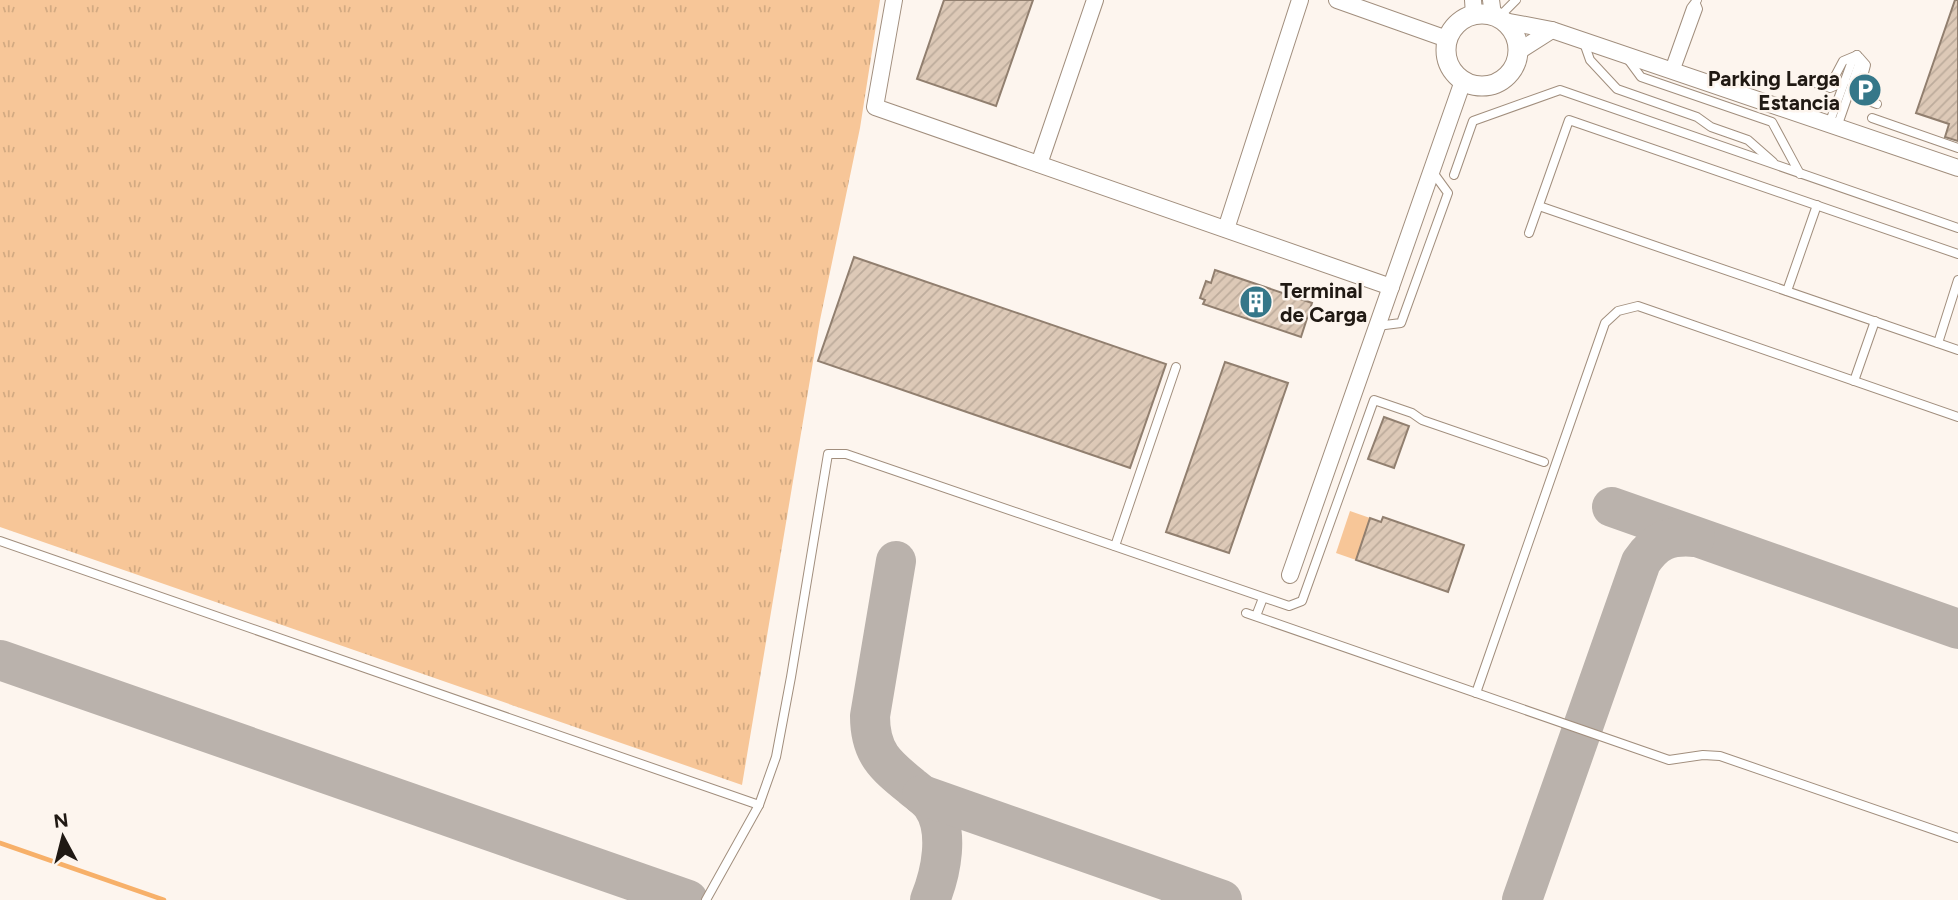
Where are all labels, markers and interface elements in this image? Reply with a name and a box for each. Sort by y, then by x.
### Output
place label: Parking Larga Estancia [1708,66,1840,115]
parking icon: Parking Larga Estancia [1846,71,1884,109]
place label: Terminal de Carga [1280,278,1367,327]
building icon: Terminal de Carga [1237,283,1275,321]
north arrow [28,802,98,872]
text: N [52,808,70,833]

